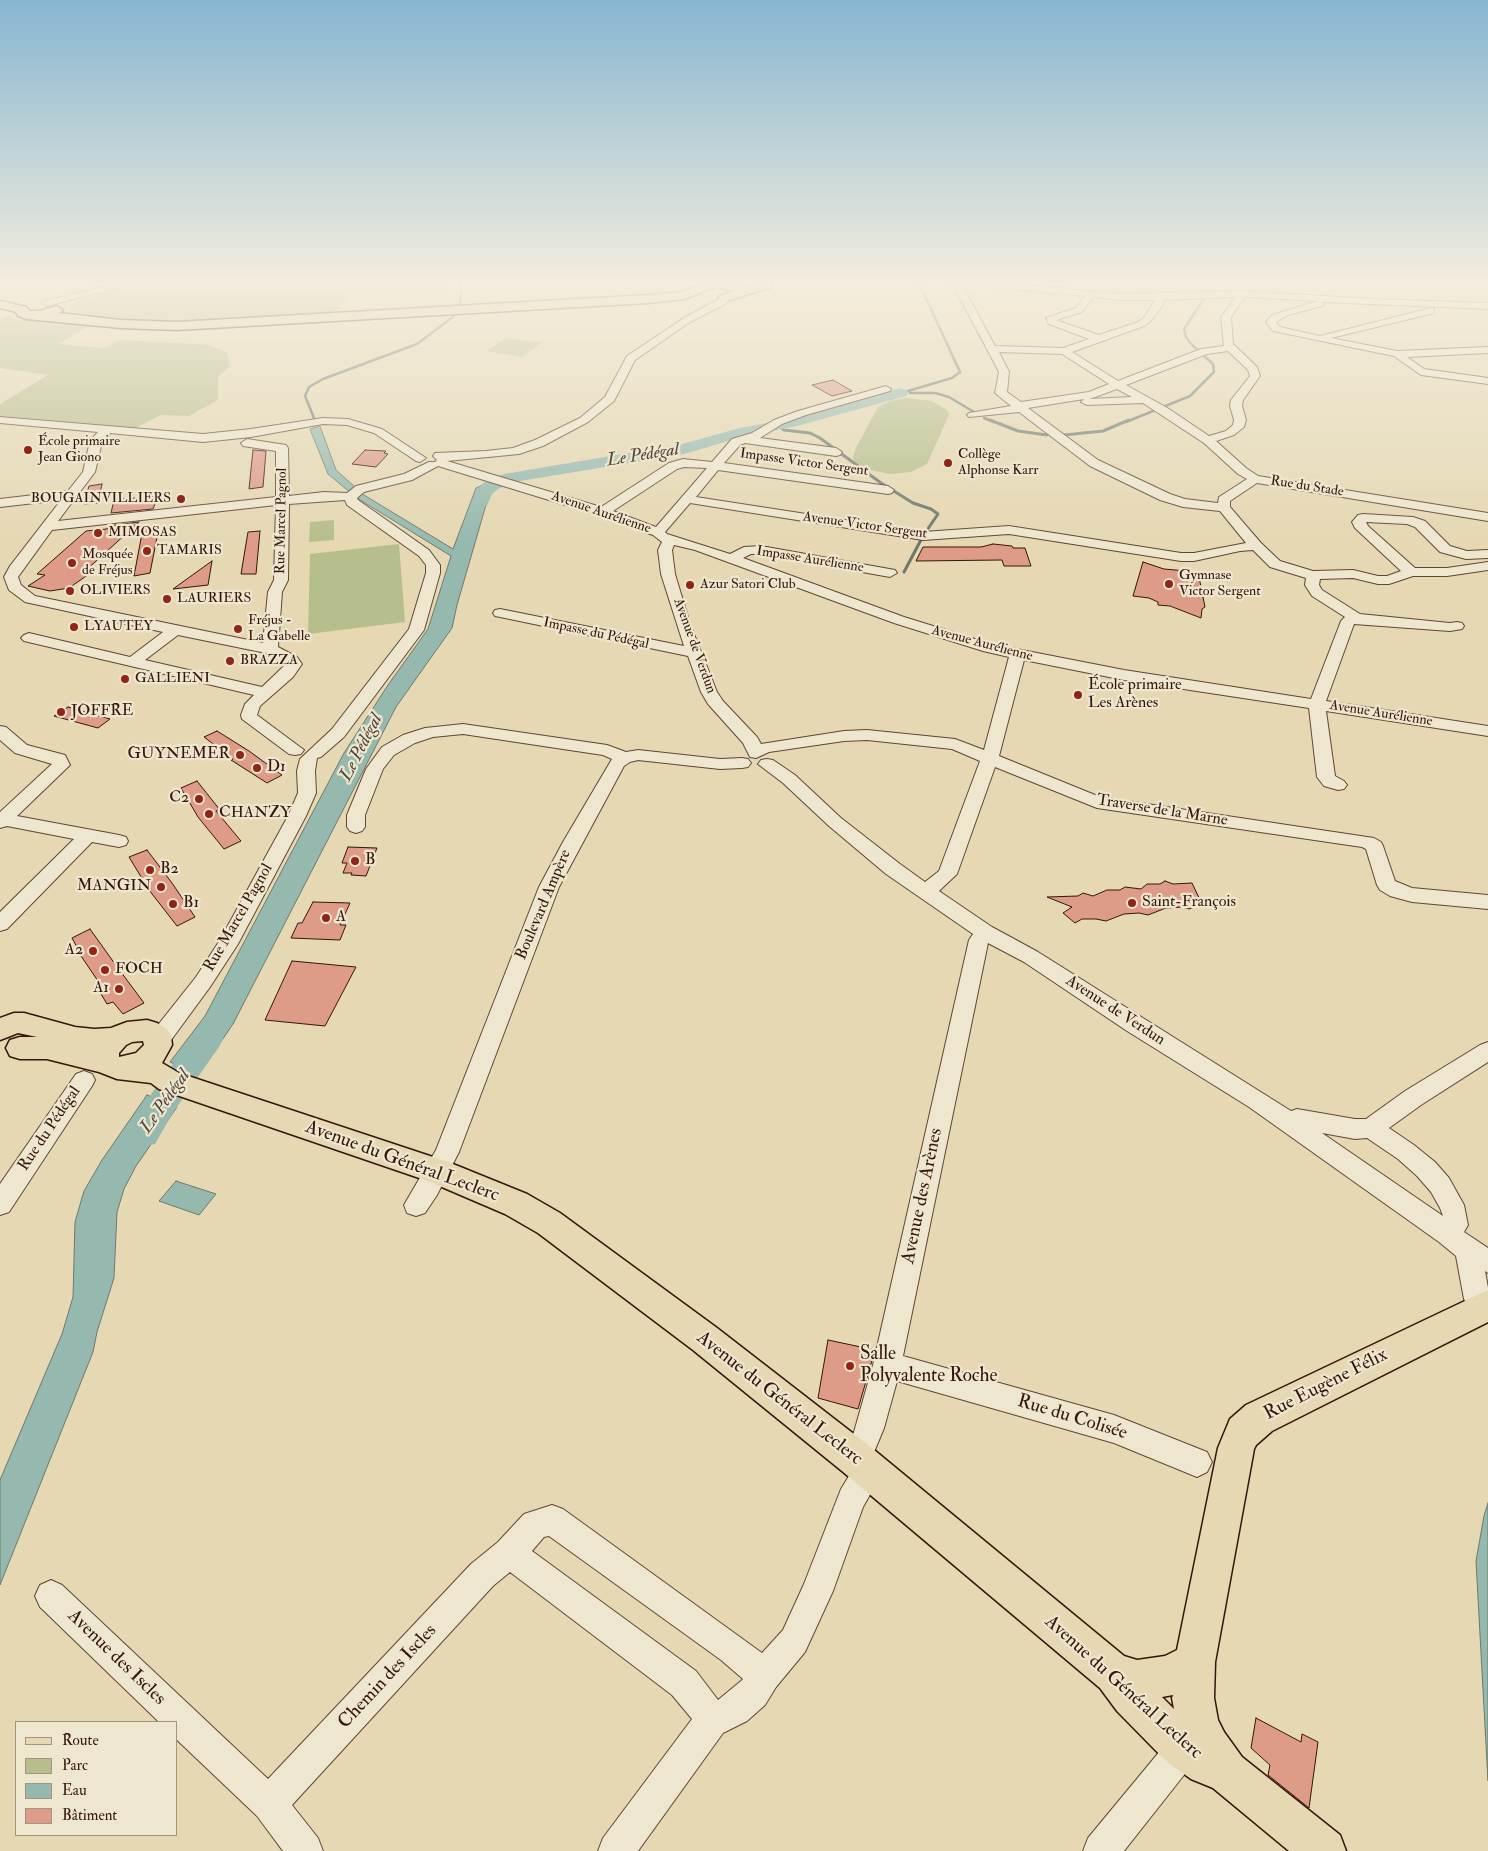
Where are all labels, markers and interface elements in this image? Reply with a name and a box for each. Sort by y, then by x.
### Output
place label: École primaire Jean Giono [38,434,120,467]
water label: Le Pédégal [605,440,681,472]
marker: École primaire Jean Giono [22,444,34,456]
street label: Impasse Victor Sergent [739,446,869,480]
place label: Collège Alphonse Karr [958,447,1038,480]
marker: Collège Alphonse Karr [942,457,954,469]
street label: Rue Marcel Pagnol [273,468,291,574]
street label: Rue du Stade [1269,473,1345,501]
street label: Avenue Aurélienne [549,488,653,538]
place label: BOUGAINVILLIERS [31,491,171,507]
marker: BOUGAINVILLIERS [175,493,187,505]
street label: Avenue Victor Sergent [802,509,928,543]
place label: MIMOSAS [108,525,176,541]
marker: MIMOSAS [92,527,104,539]
place label: TAMARIS [157,543,222,559]
street label: Impasse Aurélienne [755,543,865,577]
marker: TAMARIS [141,545,153,557]
place label: Mosquée de Fréjus [82,547,133,580]
marker: Mosquée de Fréjus [66,557,78,569]
place label: Gymnase Victor Sergent [1179,568,1261,600]
place label: Azur Satori Club [700,577,796,593]
marker: Gymnase Victor Sergent [1163,578,1175,590]
marker: Azur Satori Club [684,579,696,591]
place label: OLIVIERS [80,583,150,599]
marker: OLIVIERS [64,585,76,597]
place label: LAURIERS [177,591,251,607]
marker: LAURIERS [161,593,173,605]
street label: Avenue de Verdun [669,596,719,696]
place label: Fréjus - La Gabelle [248,613,310,646]
street label: Impasse du Pédégal [542,615,650,653]
place label: LYAUTEY [84,619,153,635]
marker: LYAUTEY [68,621,80,633]
street label: Avenue Aurélienne [930,622,1034,666]
marker: Fréjus - La Gabelle [232,623,244,635]
place label: BRAZZA [240,653,298,669]
marker: BRAZZA [224,655,236,667]
place label: GALLIENI [135,671,210,687]
marker: GALLIENI [119,673,131,685]
place label: École primaire Les Arènes [1088,676,1182,714]
marker: École primaire Les Arènes [1072,689,1084,701]
street label: Avenue Aurélienne [1328,698,1434,730]
place label: JOFFRE [71,702,133,722]
marker: JOFFRE [55,706,67,718]
water label: Le Pédégal [336,711,388,785]
place label: GUYNEMER [128,745,230,765]
marker: GUYNEMER [234,749,246,761]
place label: D1 [267,758,286,778]
marker: D1 [251,762,263,774]
place label: C2 [169,789,189,809]
street label: Traverse de la Marne [1095,791,1229,831]
marker: C2 [193,793,205,805]
place label: CHANZY [219,804,291,824]
marker: CHANZY [203,808,215,820]
street label: Boulevard Ampère [512,847,576,963]
place label: B [365,851,375,871]
marker: B [349,855,361,867]
place label: B2 [160,860,179,880]
street label: Rue Marcel Pagnol [200,861,278,975]
marker: B2 [144,864,156,876]
place label: MANGIN [77,877,151,897]
marker: MANGIN [155,881,167,893]
place label: Saint-François [1142,893,1236,913]
place label: B1 [183,894,199,914]
marker: Saint-François [1126,897,1138,909]
marker: B1 [167,898,179,910]
place label: A [336,908,346,928]
marker: A [320,912,332,924]
place label: A2 [65,941,83,961]
marker: A2 [87,945,99,957]
place label: FOCH [115,960,163,980]
marker: FOCH [99,964,111,976]
street label: Avenue de Verdun [1062,972,1168,1050]
place label: A1 [93,979,109,999]
marker: A1 [113,983,125,995]
water label: Le Pédégal [136,1066,196,1138]
street label: Rue du Pédégal [15,1083,85,1175]
street label: Avenue du Général Leclerc [302,1116,502,1208]
street label: Avenue des Arènes [897,1126,949,1266]
street label: Avenue du Général Leclerc [691,1327,867,1471]
place label: Salle Polyvalente Roche [860,1344,997,1388]
street label: Rue Eugène Félix [1260,1344,1392,1426]
marker: Salle Polyvalente Roche [844,1360,856,1372]
street label: Rue du Colisée [1014,1390,1130,1446]
street label: Avenue des Iscles [62,1605,170,1711]
street label: Avenue du Général Leclerc [1039,1611,1207,1765]
street label: Chemin des Iscles [334,1620,442,1734]
legend [15,1721,178,1836]
text: Route [62,1731,99,1750]
text: Parc [62,1756,88,1775]
text: Eau [62,1781,87,1800]
text: Bâtiment [62,1806,117,1825]

